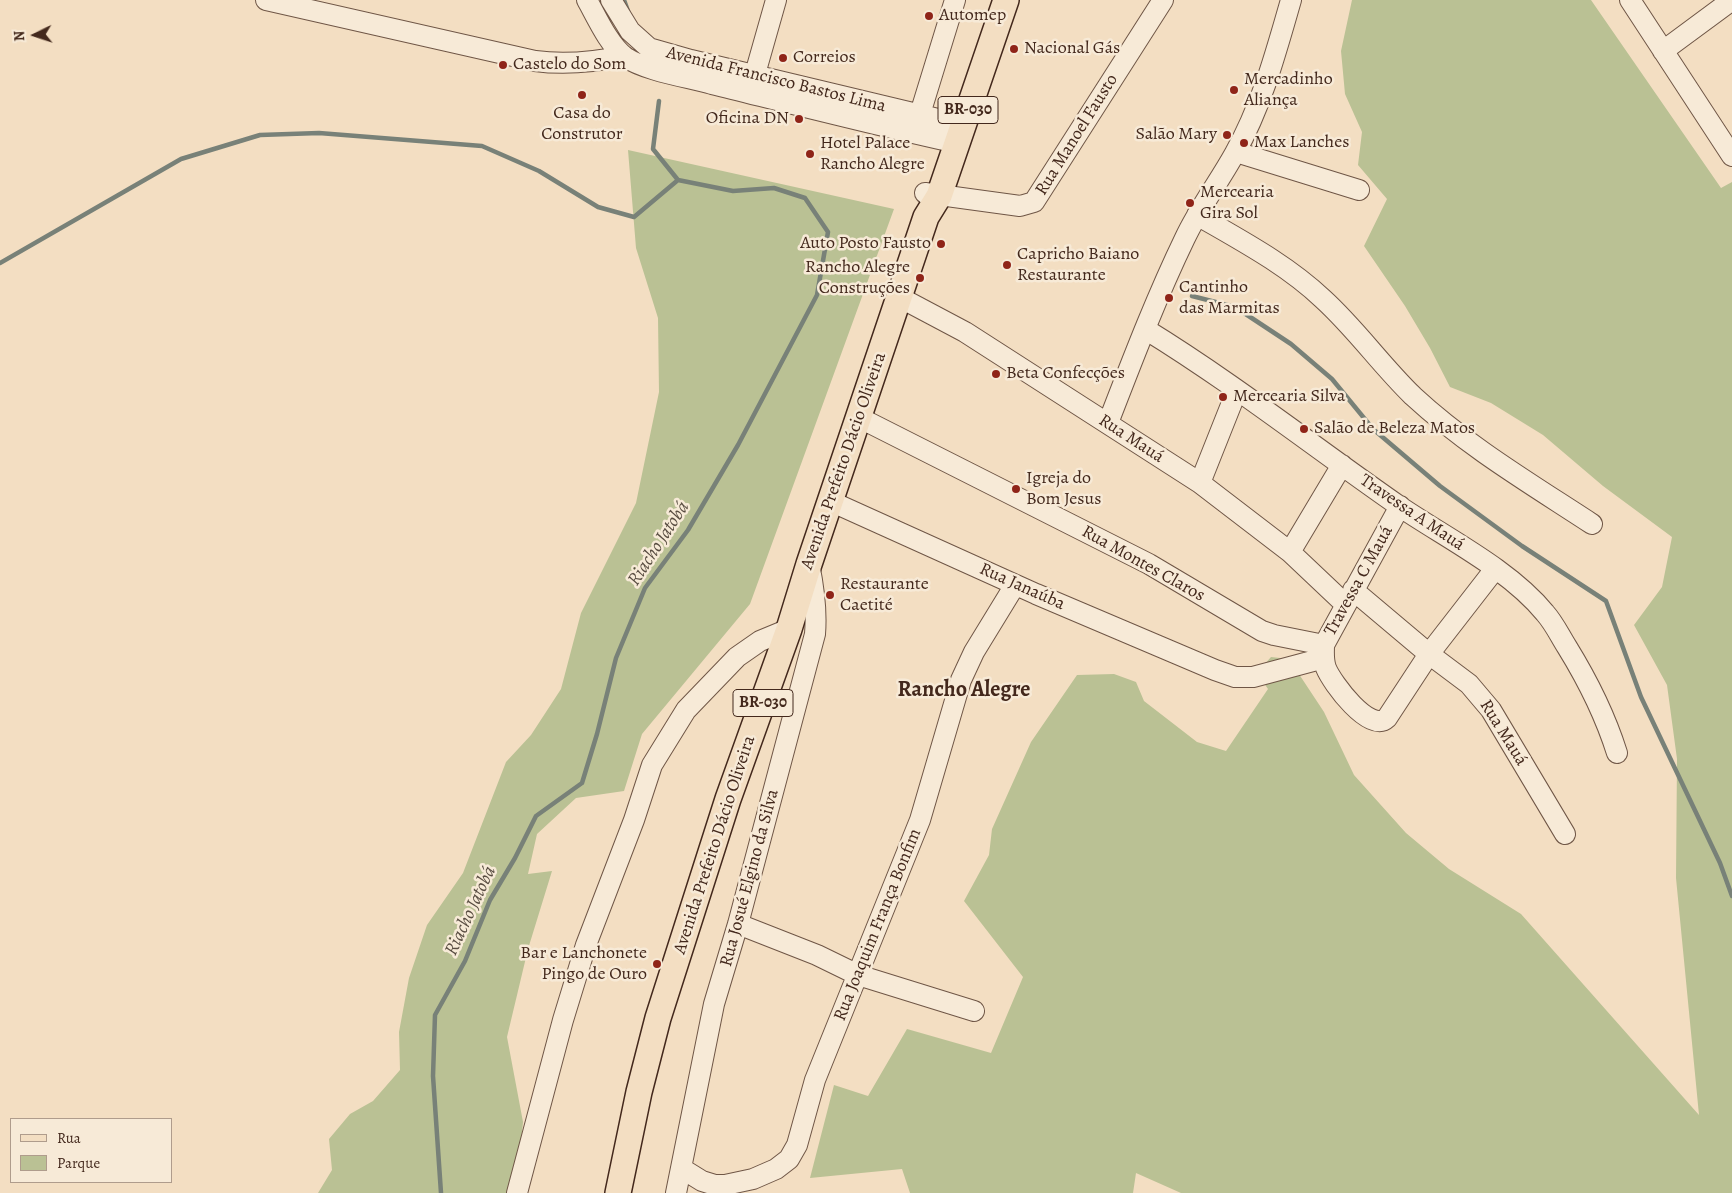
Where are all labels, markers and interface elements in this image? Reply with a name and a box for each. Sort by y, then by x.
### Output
place label: Automep [939,5,1006,27]
north arrow [10,10,60,60]
marker: Automep [923,10,935,22]
text: N [10,30,29,42]
place label: Nacional Gás [1024,38,1120,60]
street label: Avenida Francisco Bastos Lima [664,42,888,118]
marker: Nacional Gás [1008,43,1020,55]
place label: Correios [793,47,856,69]
marker: Correios [777,52,789,64]
place label: Castelo do Som [513,54,626,76]
marker: Castelo do Som [497,59,509,71]
place label: Mercadinho Aliança [1244,69,1333,112]
street label: Rua Manoel Fausto [1031,70,1123,200]
marker: Mercadinho Aliança [1228,84,1240,96]
marker: Casa do Construtor [576,89,588,101]
road number: BR-030 [938,96,998,124]
place label: Casa do Construtor [541,103,623,146]
place label: Oficina DN [706,108,789,130]
marker: Oficina DN [793,113,805,125]
place label: Salão Mary [1135,124,1217,146]
marker: Salão Mary [1221,129,1233,141]
place label: Max Lanches [1254,132,1349,154]
place label: Hotel Palace Rancho Alegre [820,133,925,176]
marker: Max Lanches [1238,137,1250,149]
marker: Hotel Palace Rancho Alegre [804,148,816,160]
place label: Mercearia Gira Sol [1200,182,1274,224]
marker: Mercearia Gira Sol [1184,197,1196,209]
place label: Auto Posto Fausto [800,233,931,255]
marker: Auto Posto Fausto [935,238,947,250]
place label: Capricho Baiano Restaurante [1017,244,1139,286]
place label: Rancho Alegre Construções [805,257,910,300]
marker: Capricho Baiano Restaurante [1001,259,1013,271]
marker: Rancho Alegre Construções [914,272,926,284]
place label: Cantinho das Marmitas [1179,277,1280,320]
marker: Cantinho das Marmitas [1163,292,1175,304]
street label: Avenida Prefeito Dácio Oliveira [797,350,891,572]
place label: Beta Confecções [1006,363,1125,385]
marker: Beta Confecções [990,368,1002,380]
place label: Mercearia Silva [1233,386,1345,408]
marker: Mercearia Silva [1217,391,1229,403]
street label: Rua Mauá [1094,410,1168,468]
place label: Salão de Beleza Matos [1314,418,1475,440]
marker: Salão de Beleza Matos [1298,423,1310,435]
place label: Igreja do Bom Jesus [1026,468,1102,510]
street label: Travessa A Mauá [1355,470,1469,556]
marker: Igreja do Bom Jesus [1010,483,1022,495]
water label: Riacho Jatobá [623,498,695,590]
street label: Rua Montes Claros [1078,521,1208,607]
street label: Travessa C Mauá [1320,522,1398,640]
street label: Rua Janaúba [976,559,1068,615]
place label: Restaurante Caetité [840,574,929,616]
marker: Restaurante Caetité [824,589,836,601]
district label: Rancho Alegre [898,678,1030,704]
road number: BR-030 [733,690,793,716]
street label: Rua Mauá [1474,696,1532,770]
street label: Avenida Prefeito Dácio Oliveira [669,733,761,957]
street label: Rua Josué Elgino da Silva [716,787,784,969]
street label: Rua Joaquim França Bonfim [830,826,926,1024]
water label: Riacho Jatobá [440,863,502,959]
place label: Bar e Lanchonete Pingo de Ouro [520,943,647,986]
marker: Bar e Lanchonete Pingo de Ouro [651,958,663,970]
legend [10,1118,172,1183]
text: Rua [57,1128,81,1148]
text: Parque [57,1153,100,1173]

